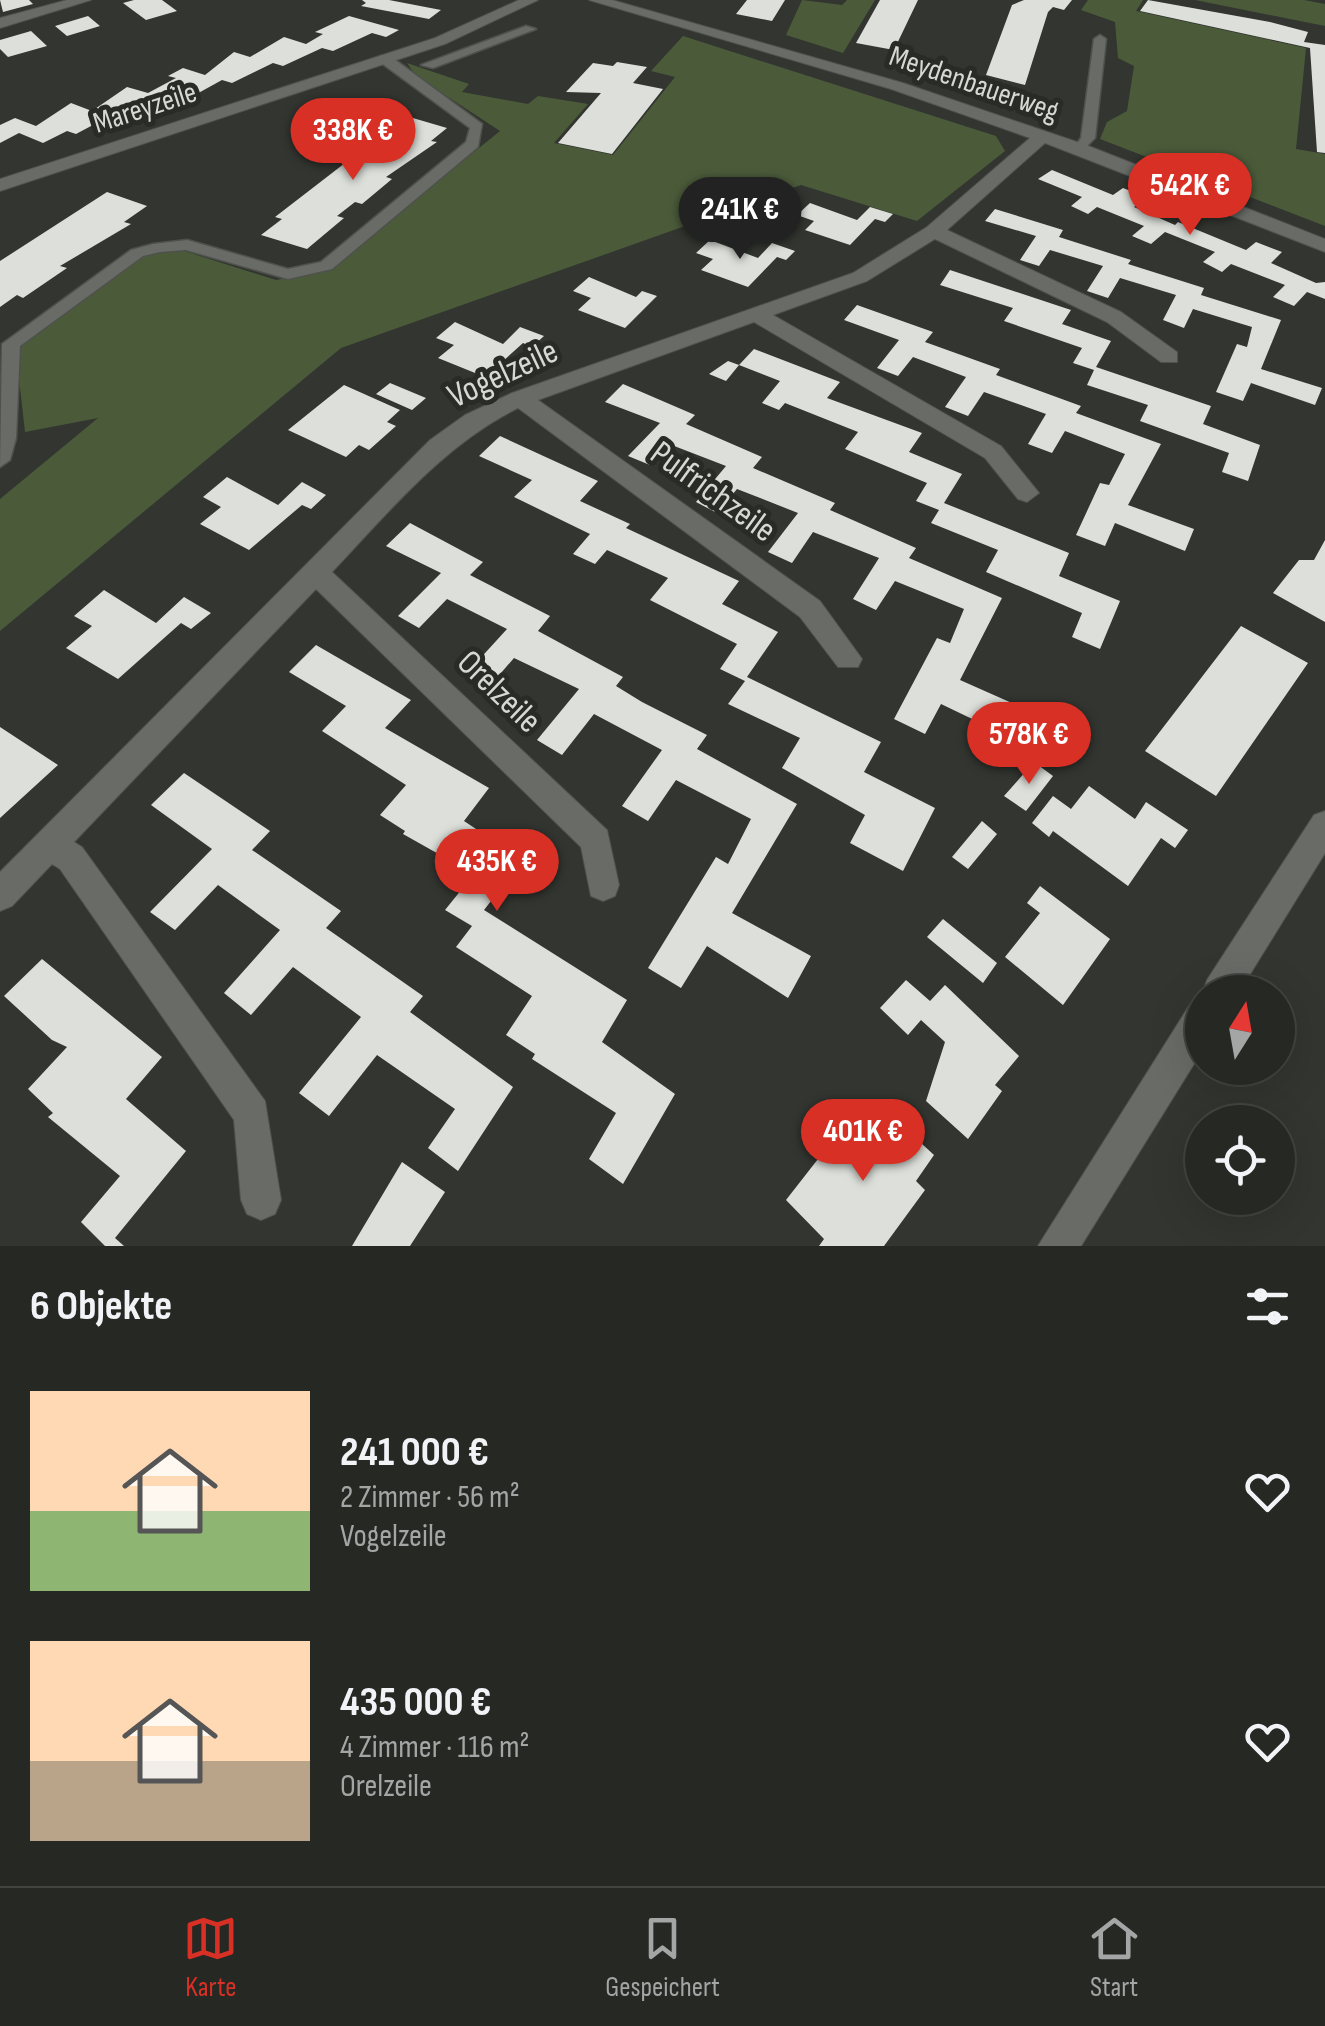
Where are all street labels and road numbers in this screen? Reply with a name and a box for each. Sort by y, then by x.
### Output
street label: Meydenbauerweg [885,38,1063,130]
street label: Mareyzeile [89,74,201,142]
street label: Vogelzeile [441,330,565,418]
street label: Pulfrichzeile [642,432,784,552]
street label: Orelzeile [448,642,550,742]

